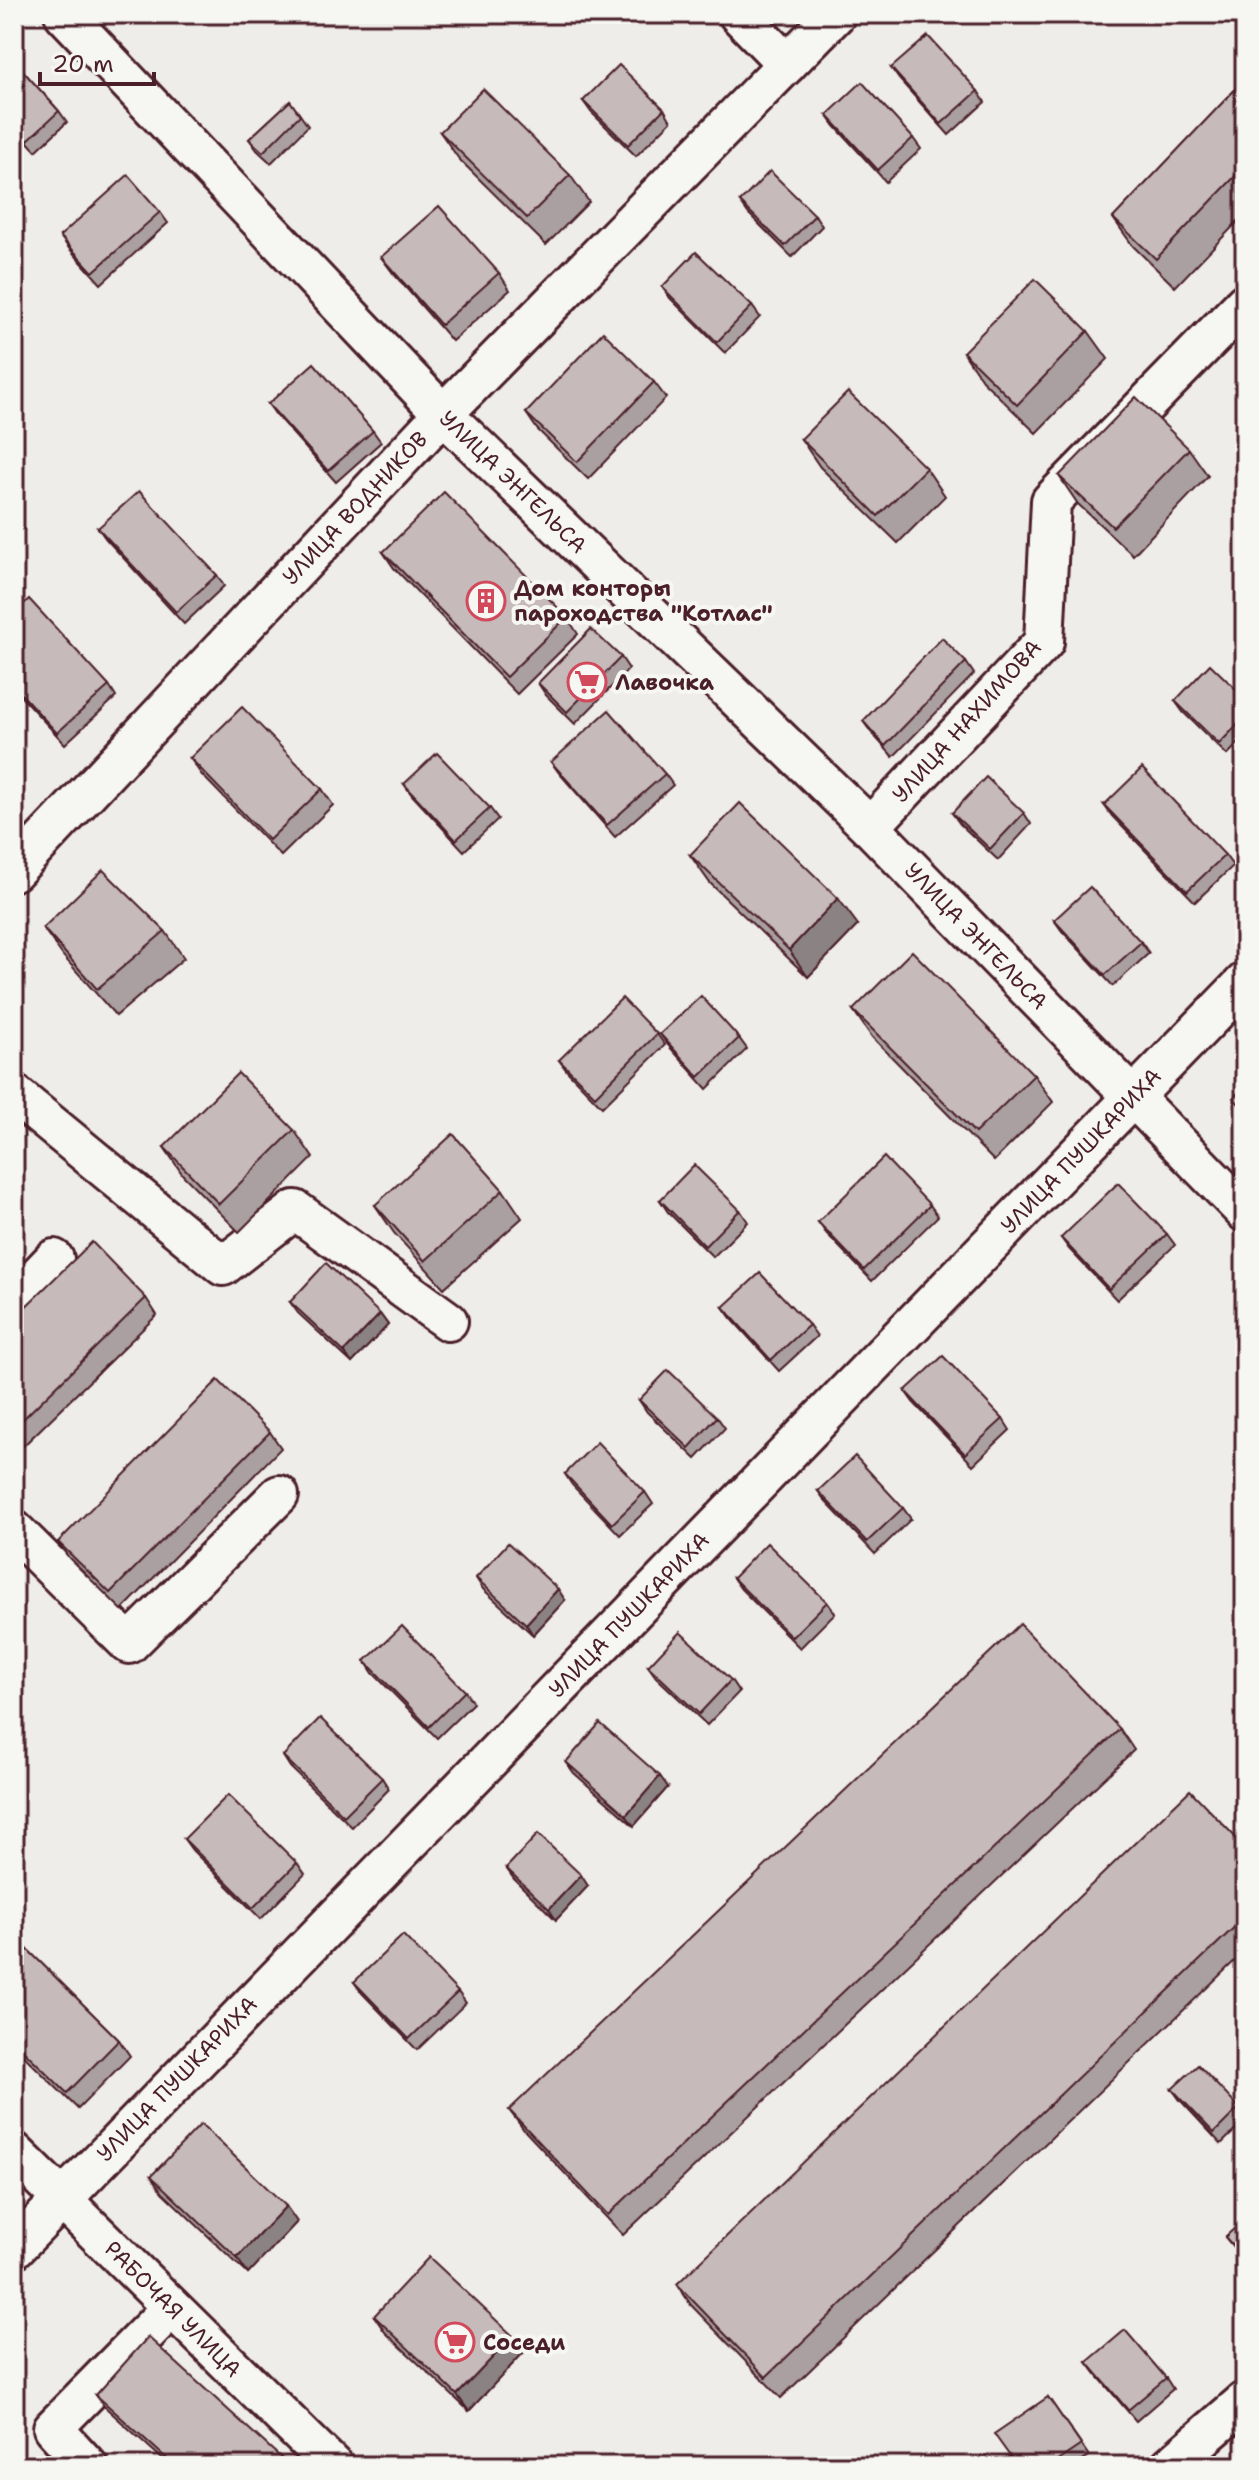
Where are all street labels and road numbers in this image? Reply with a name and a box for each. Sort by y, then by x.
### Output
street label: УЛИЦА ЭНГЕЛЬСА [433,404,593,560]
street label: УЛИЦА ВОДНИКОВ [276,425,434,591]
street label: УЛИЦА НАХИМОВА [886,633,1048,809]
street label: УЛИЦА ЭНГЕЛЬСА [898,856,1054,1016]
street label: УЛИЦА ПУШКАРИХА [994,1062,1168,1240]
street label: УЛИЦА ПУШКАРИХА [542,1526,716,1704]
street label: УЛИЦА ПУШКАРИХА [90,1990,264,2168]
street label: РАБОЧАЯ УЛИЦА [98,2234,248,2384]

